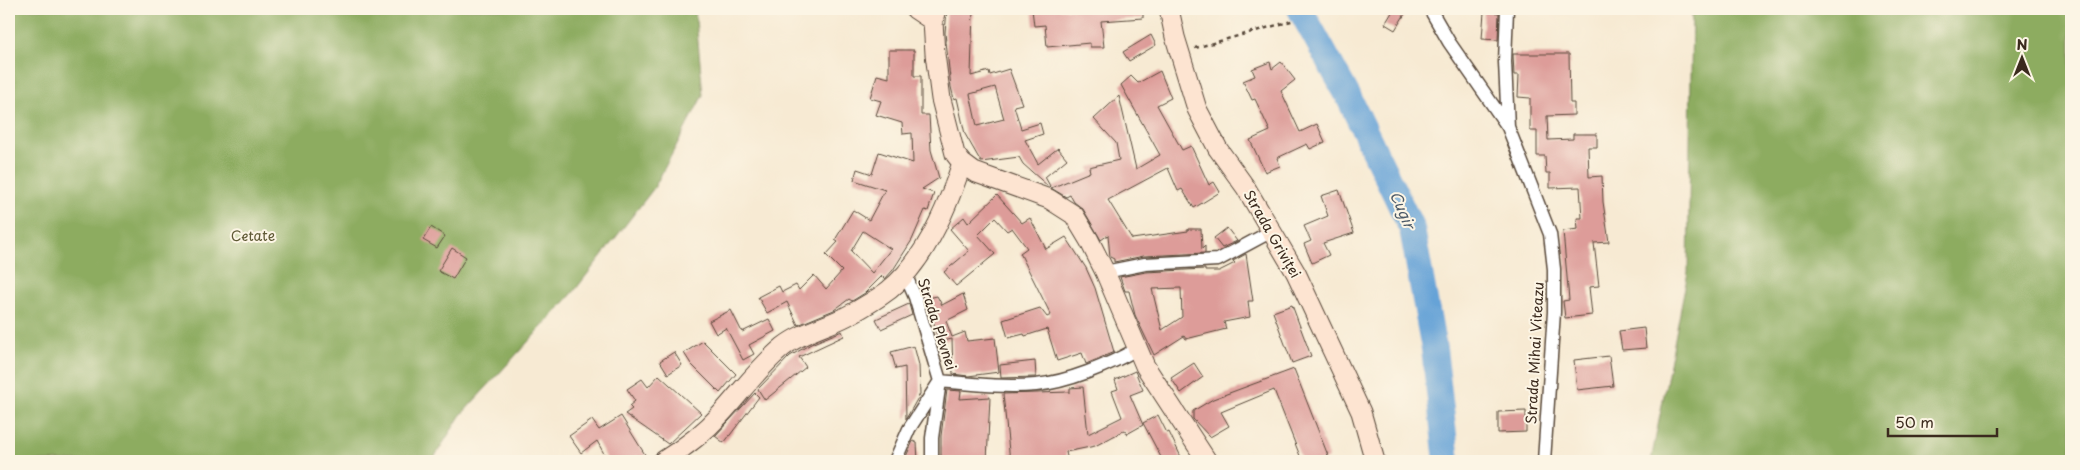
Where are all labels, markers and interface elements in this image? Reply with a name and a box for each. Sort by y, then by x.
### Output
north arrow [1998,32,2048,82]
text: N [2016,34,2028,55]
street label: Strada Griviței [1239,186,1306,282]
water label: Cugir [1385,187,1423,234]
park label: Cetate [231,225,275,246]
street label: Strada Plevnei [913,275,962,373]
street label: Strada Mihai Viteazu [1520,281,1549,425]
scale bar [1888,405,1996,437]
text: 50 m [1895,410,1934,433]

